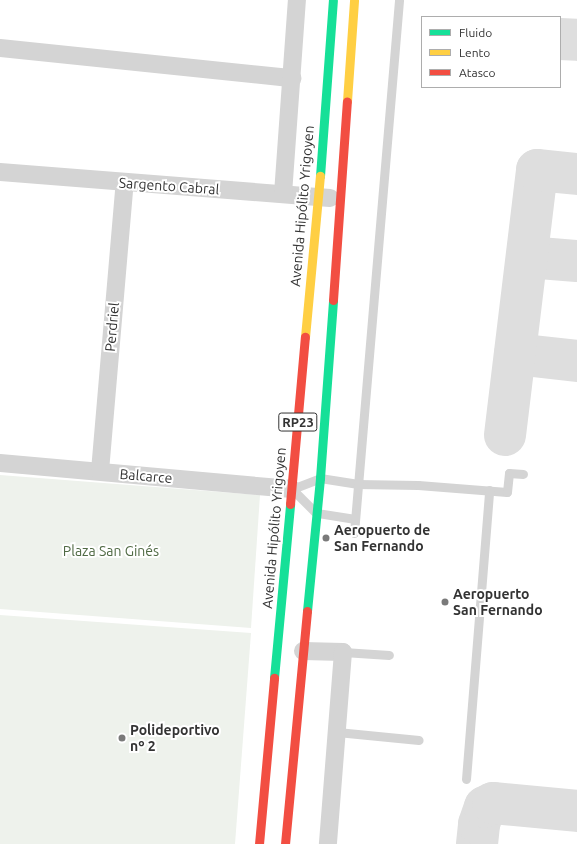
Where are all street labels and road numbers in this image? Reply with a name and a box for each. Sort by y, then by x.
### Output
street label: Avenida Hipólito Yrigoyen [287,125,317,287]
street label: Sargento Cabral [118,174,220,198]
street label: Perdriel [101,302,123,352]
road number: RP23 [278,411,318,433]
street label: Avenida Hipólito Yrigoyen [259,447,289,609]
street label: Balcarce [119,465,173,487]

